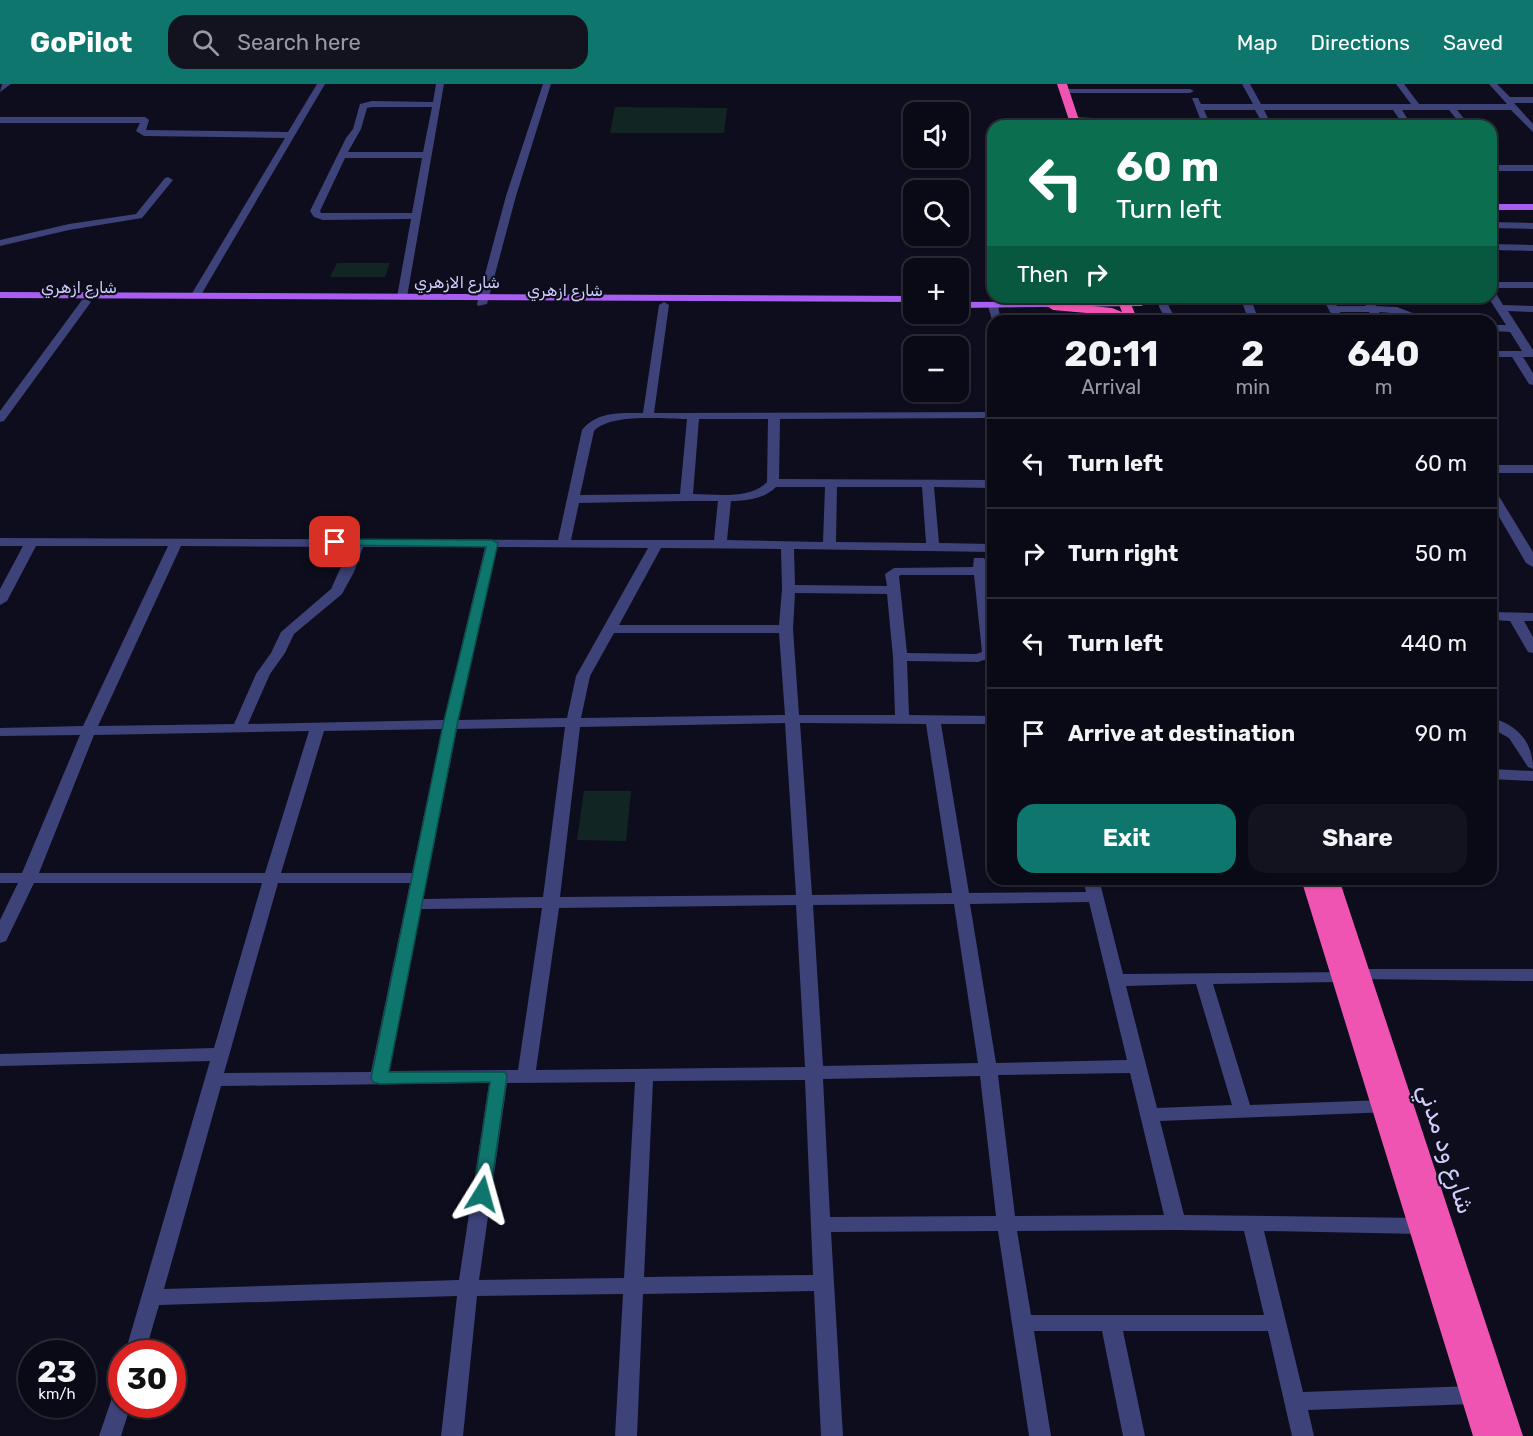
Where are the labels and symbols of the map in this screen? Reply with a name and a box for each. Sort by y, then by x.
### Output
street label: شارع الازهري [414,273,500,294]
street label: شارع ازهري [41,278,117,299]
street label: شارع ازهري [527,281,603,302]
pin [309,516,360,567]
street label: شارع ود مدني [1408,1081,1480,1219]
position arrow [450,1162,514,1226]
speed limit sign: 30 [108,1340,186,1418]

